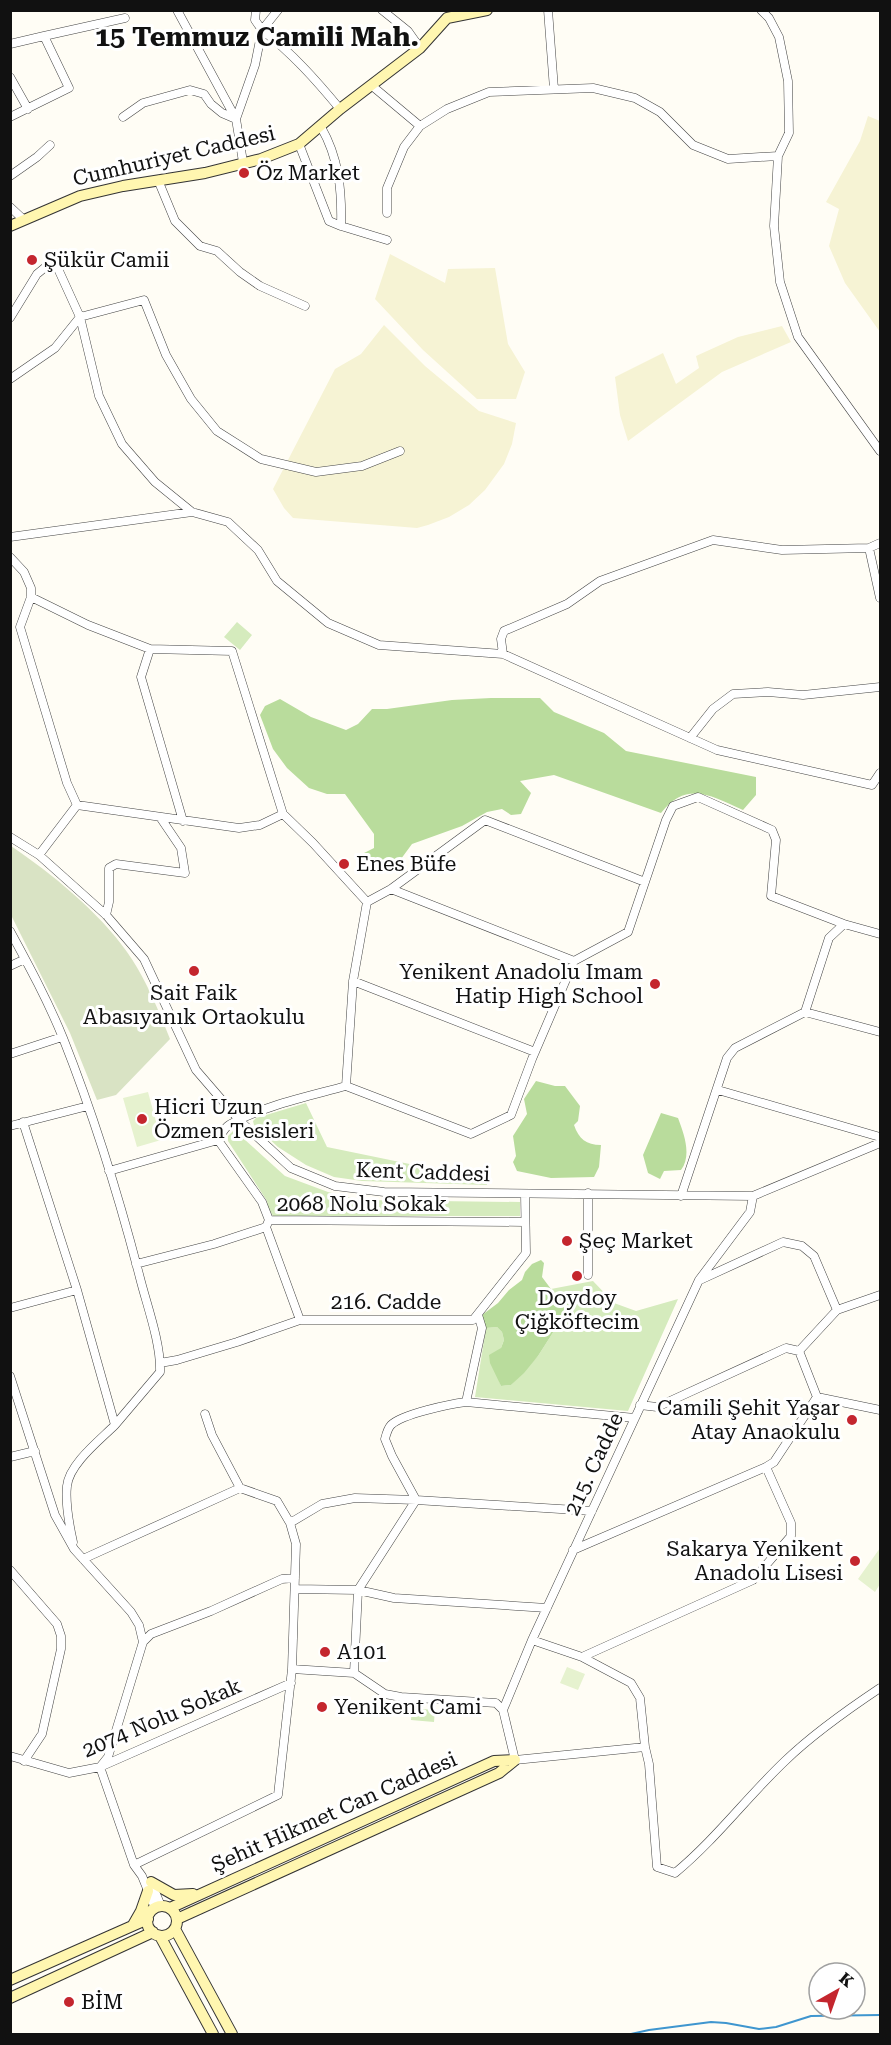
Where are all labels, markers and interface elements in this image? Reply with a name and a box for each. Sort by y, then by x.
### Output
district label: 15 Temmuz Camili Mah. [95,21,419,53]
street label: Cumhuriyet Caddesi [70,121,278,191]
place label: Öz Market [256,160,360,185]
marker: Öz Market [237,166,251,180]
place label: Şükür Camii [44,248,170,272]
marker: Şükür Camii [25,253,39,267]
place label: Enes Büfe [356,852,456,876]
marker: Enes Büfe [337,857,351,871]
place label: Yenikent Anadolu Imam Hatip High School [399,960,644,1008]
marker: Sait Faik Abasıyanık Ortaokulu [187,964,201,978]
marker: Yenikent Anadolu Imam Hatip High School [648,977,662,991]
place label: Sait Faik Abasıyanık Ortaokulu [83,981,305,1029]
place label: Hicri Uzun Özmen Tesisleri [154,1095,315,1143]
marker: Hicri Uzun Özmen Tesisleri [135,1112,149,1126]
street label: Kent Caddesi [355,1158,491,1186]
street label: 2068 Nolu Sokak [277,1192,447,1216]
place label: Şeç Market [579,1229,693,1253]
marker: Şeç Market [560,1234,574,1248]
marker: Doydoy Çiğköftecim [570,1269,584,1283]
place label: Doydoy Çiğköftecim [515,1286,639,1334]
street label: 216. Cadde [331,1290,441,1314]
place label: Camili Şehit Yaşar Atay Anaokulu [657,1396,840,1444]
street label: 215. Cadde [560,1409,628,1519]
marker: Camili Şehit Yaşar Atay Anaokulu [845,1413,859,1427]
place label: Sakarya Yenikent Anadolu Lisesi [667,1537,843,1585]
marker: Sakarya Yenikent Anadolu Lisesi [848,1554,862,1568]
place label: A101 [337,1640,387,1664]
marker: A101 [318,1645,332,1659]
street label: 2074 Nolu Sokak [79,1674,245,1762]
place label: Yenikent Cami [334,1695,482,1719]
marker: Yenikent Cami [315,1700,329,1714]
street label: Şehit Hikmet Can Caddesi [208,1747,461,1877]
north arrow [807,1961,867,2021]
text: K [835,1969,858,1991]
place label: BİM [81,1990,123,2014]
marker: BİM [62,1995,76,2009]

